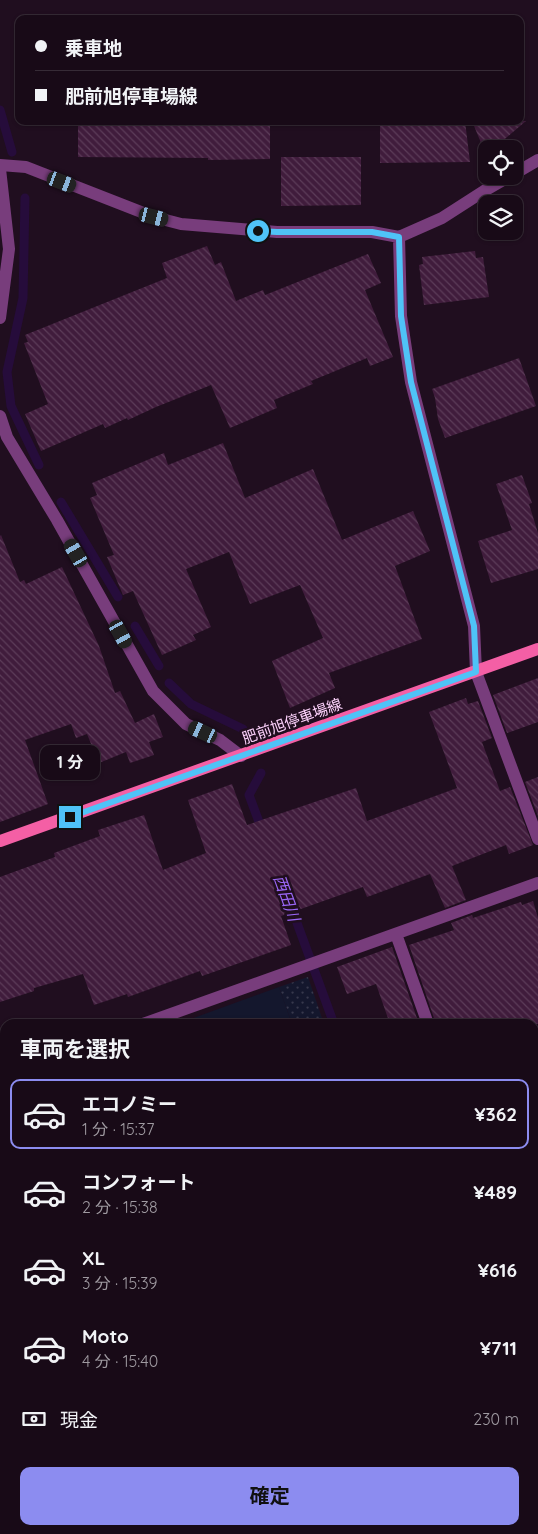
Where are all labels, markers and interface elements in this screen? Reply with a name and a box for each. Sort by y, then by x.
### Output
text: 乗車地 [65,36,122,60]
text: 肥前旭停車場線 [65,84,198,108]
map controls [478,140,523,240]
button: locate [478,140,523,185]
car [45,170,78,194]
button: layers [478,195,523,240]
car [137,206,170,228]
route start [247,220,269,242]
car [62,536,89,570]
car [107,617,134,651]
street label: 肥前旭停車場線 [239,694,345,748]
car [186,719,219,745]
callout: 1 分 [40,744,100,780]
text: 1 分 [57,752,83,772]
route end [59,806,81,828]
water label: 西田川 [269,872,305,926]
text: 車両を選択 [20,1035,130,1063]
icon: car [22,1092,67,1137]
text: エコノミー [82,1092,177,1116]
text: ¥362 [474,1102,517,1126]
text: 1 分 · 15:37 [82,1119,154,1139]
icon: car [22,1170,67,1215]
text: コンフォート [82,1170,195,1194]
text: ¥489 [473,1180,517,1204]
text: 2 分 · 15:38 [82,1197,158,1217]
text: XL [82,1246,105,1270]
icon: car [22,1248,67,1293]
text: ¥616 [478,1258,517,1282]
text: 3 分 · 15:39 [82,1273,158,1293]
text: Moto [82,1324,129,1348]
icon: car [22,1326,67,1371]
text: ¥711 [480,1336,517,1360]
text: 4 分 · 15:40 [82,1351,158,1371]
icon: cash [20,1405,48,1433]
text: 現金 [60,1408,98,1432]
text: 230 m [473,1409,519,1429]
button: 確定 [20,1467,519,1525]

